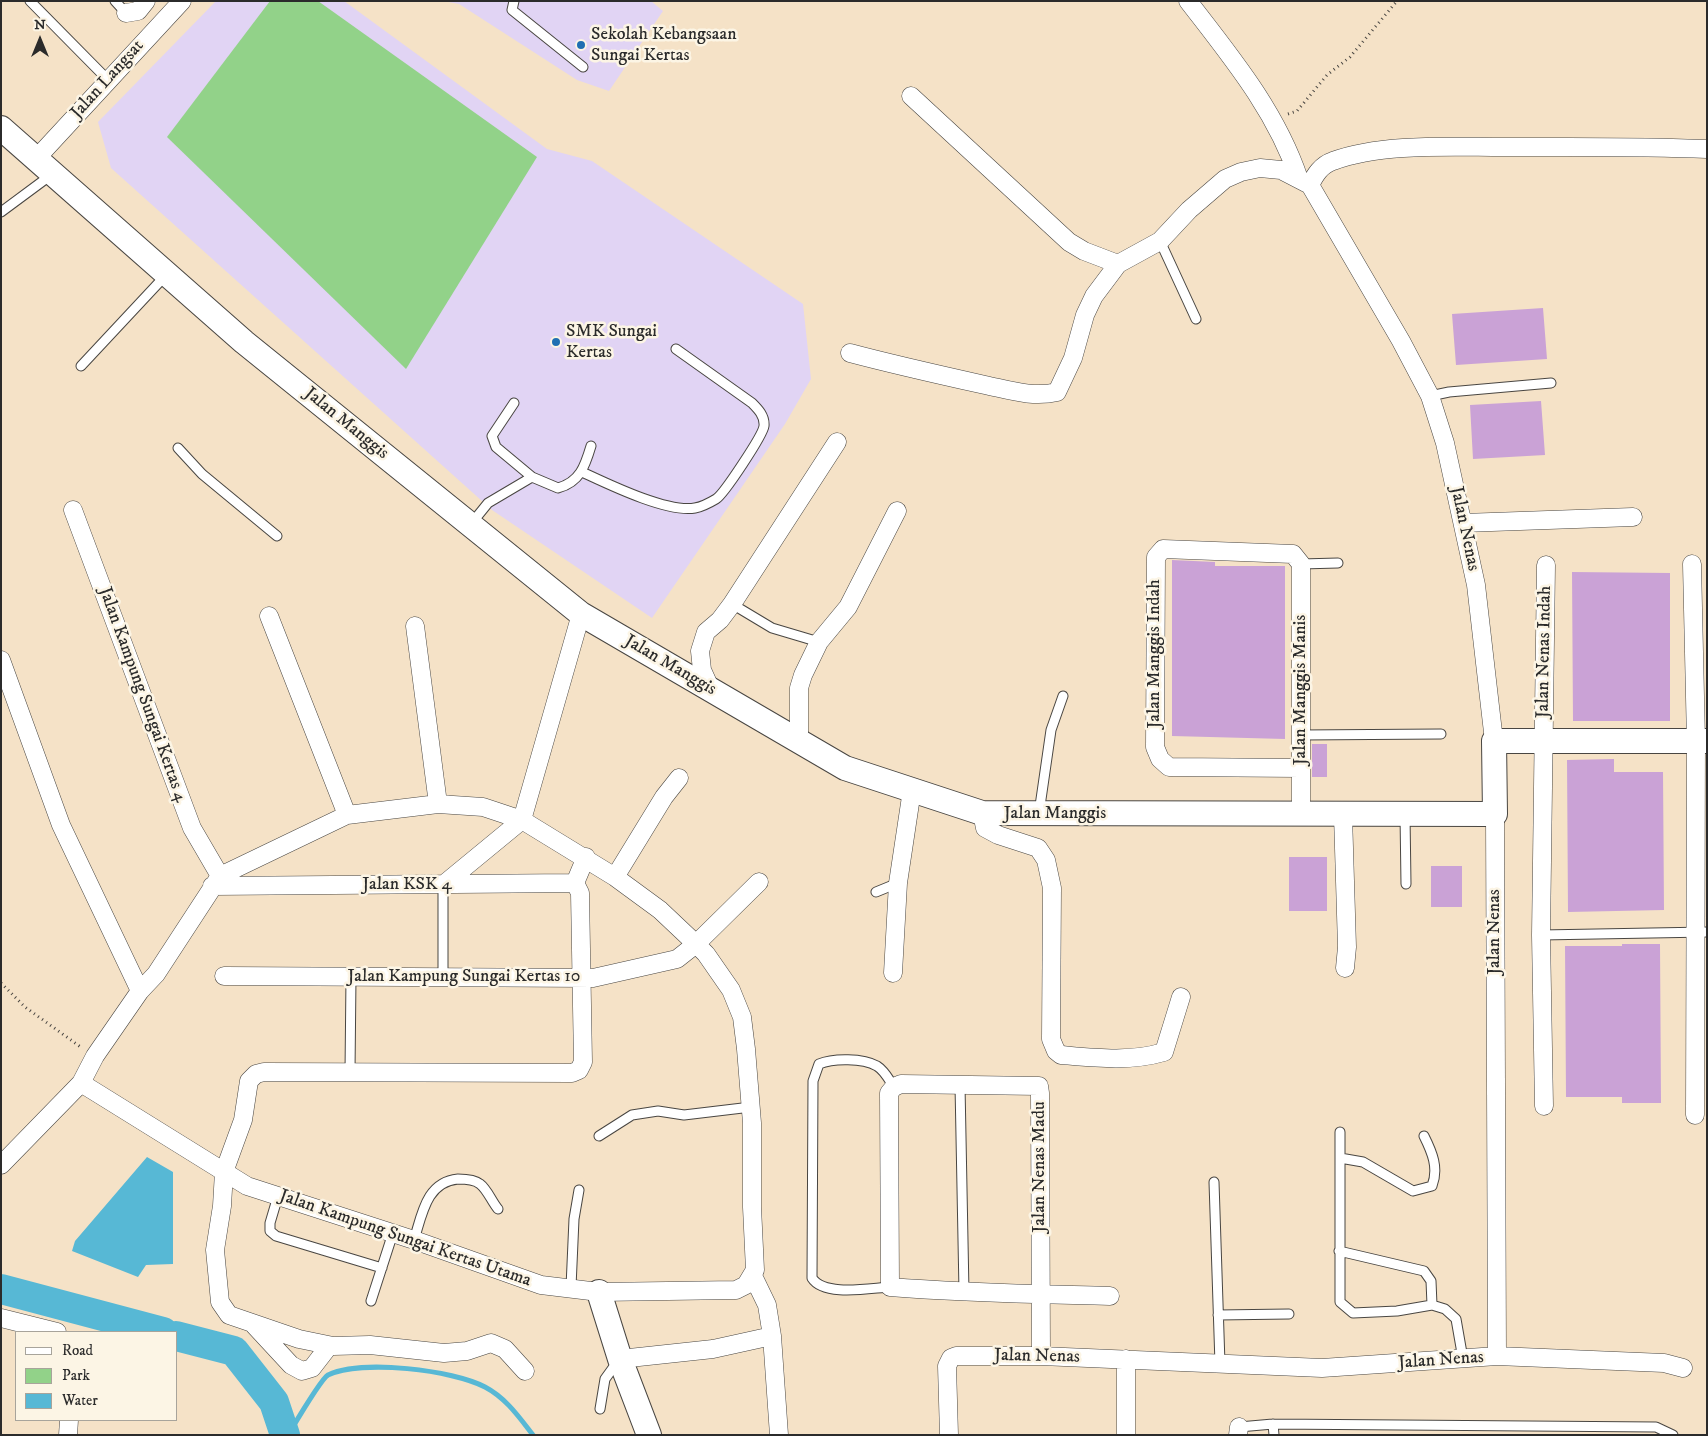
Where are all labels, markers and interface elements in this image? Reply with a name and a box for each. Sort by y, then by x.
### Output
north arrow [15,15,65,65]
text: N [34,16,46,34]
place label: Sekolah Kebangsaan Sungai Kertas [591,24,737,66]
street label: Jalan Langsat [67,36,149,124]
marker: Sekolah Kebangsaan Sungai Kertas [575,39,587,51]
place label: SMK Sungai Kertas [566,321,657,364]
marker: SMK Sungai Kertas [550,336,562,348]
street label: Jalan Manggis [299,383,393,465]
street label: Jalan Nenas [1445,485,1483,573]
street label: Jalan Manggis Indah [1144,579,1166,729]
street label: Jalan Kampung Sungai Kertas 4 [93,585,191,805]
street label: Jalan Nenas Indah [1533,586,1557,718]
street label: Jalan Manggis Manis [1290,615,1312,765]
street label: Jalan Manggis [620,631,720,701]
street label: Jalan Manggis [1004,803,1106,825]
street label: Jalan KSK 4 [362,874,452,896]
street label: Jalan Nenas [1484,889,1506,975]
street label: Jalan Kampung Sungai Kertas 10 [348,966,580,988]
street label: Jalan Nenas Madu [1029,1101,1051,1233]
street label: Jalan Kampung Sungai Kertas Utama [276,1186,534,1292]
legend [15,1331,178,1421]
text: Road [62,1341,93,1360]
street label: Jalan Nenas [994,1345,1080,1369]
street label: Jalan Nenas [1397,1347,1485,1375]
text: Park [62,1366,90,1385]
text: Water [62,1391,98,1410]

